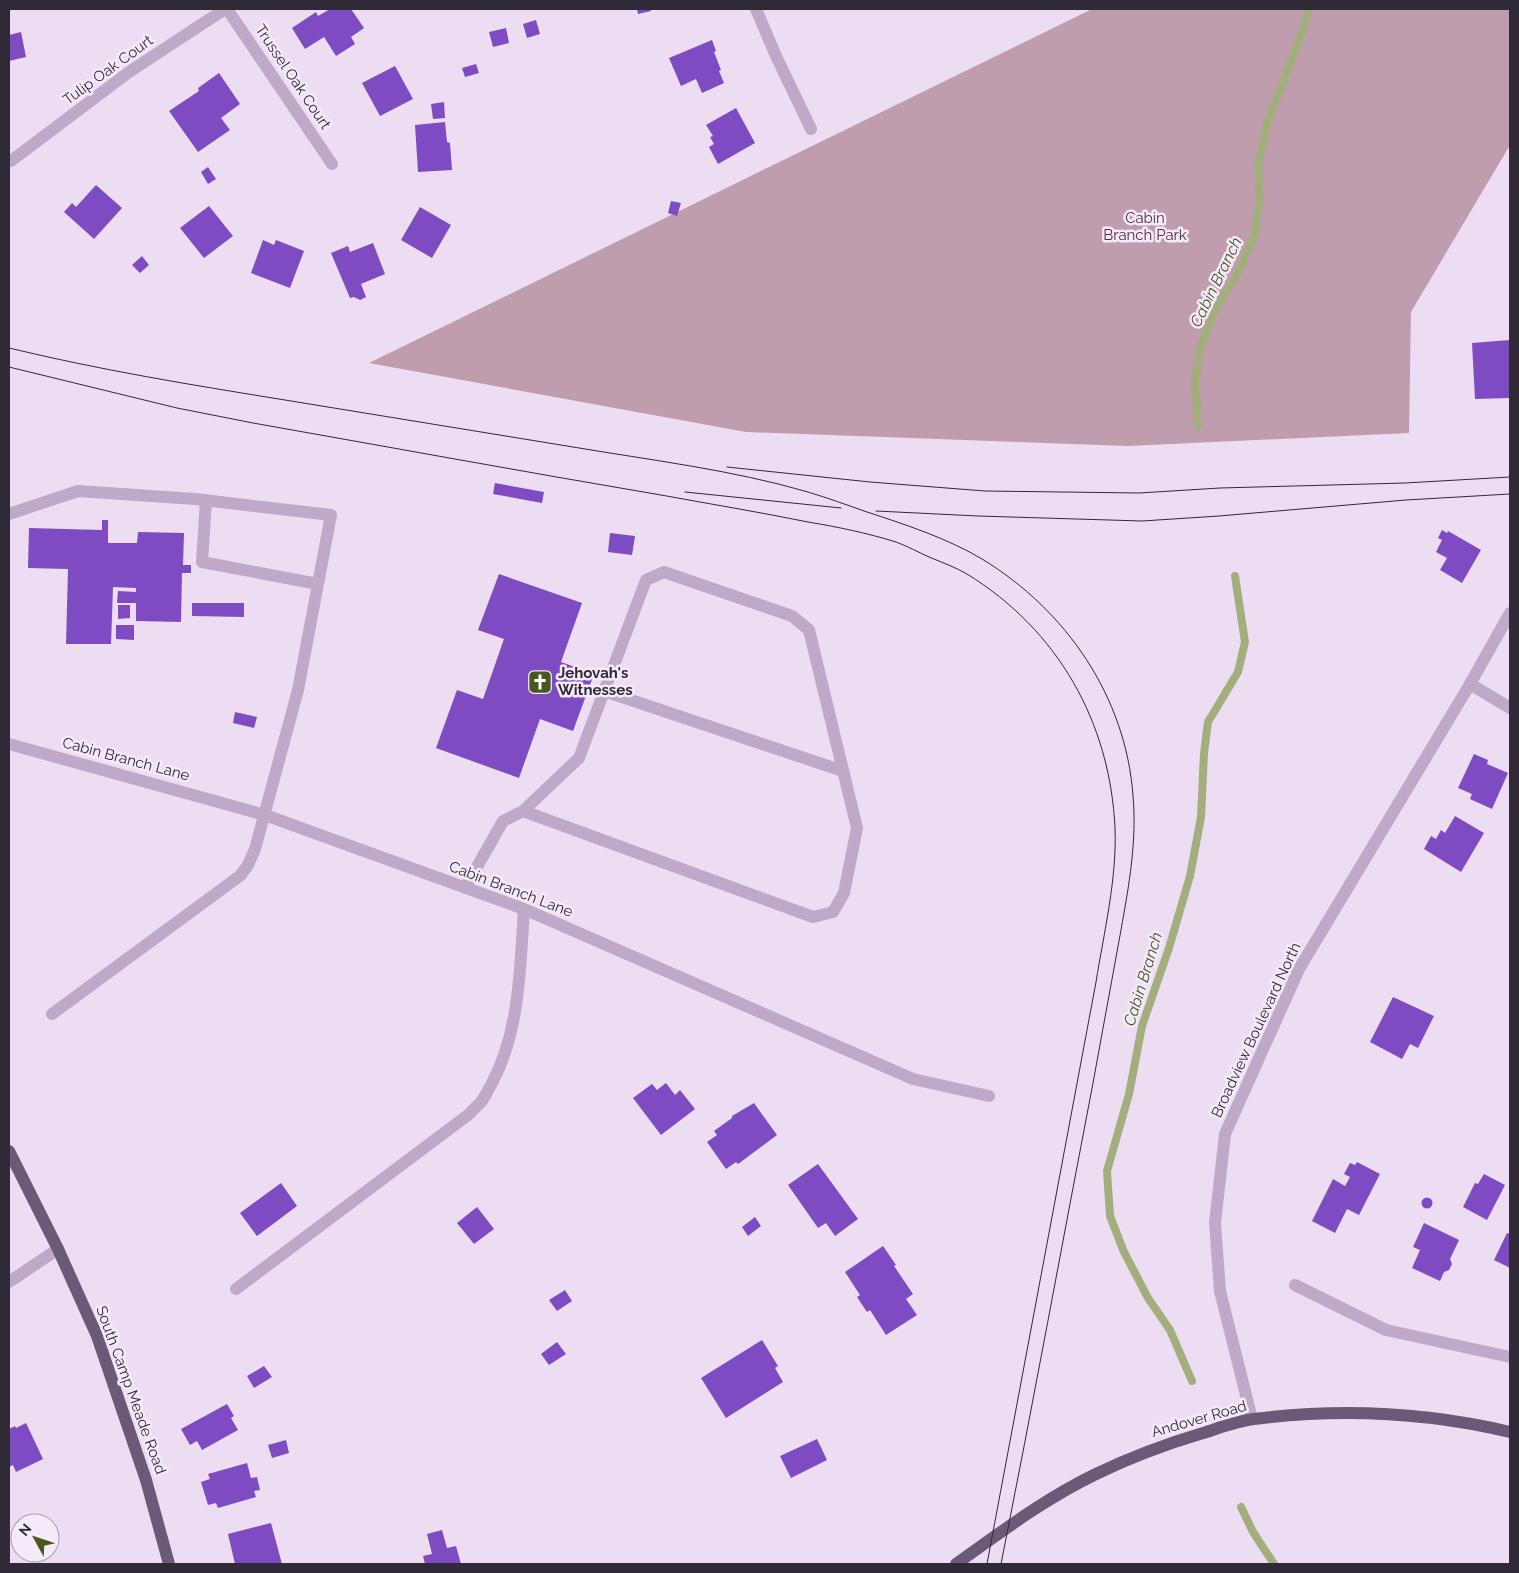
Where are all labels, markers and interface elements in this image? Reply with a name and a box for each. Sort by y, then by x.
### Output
street label: Trussel Oak Court [251,21,335,133]
street label: Tulip Oak Court [60,31,156,109]
park label: Cabin Branch Park [1103,209,1187,244]
water label: Cabin Branch [1186,234,1246,330]
place label: Jehovah's Witnesses [558,664,633,699]
church icon: Jehovah's Witnesses [527,669,553,695]
street label: Cabin Branch Lane [60,733,192,785]
street label: Cabin Branch Lane [447,857,576,921]
water label: Cabin Branch [1120,930,1166,1028]
street label: Broadview Boulevard North [1207,940,1305,1120]
street label: South Camp Meade Road [92,1303,170,1477]
street label: Andover Road [1149,1397,1249,1441]
north arrow [10,1513,60,1563]
text: N [15,1520,35,1539]

